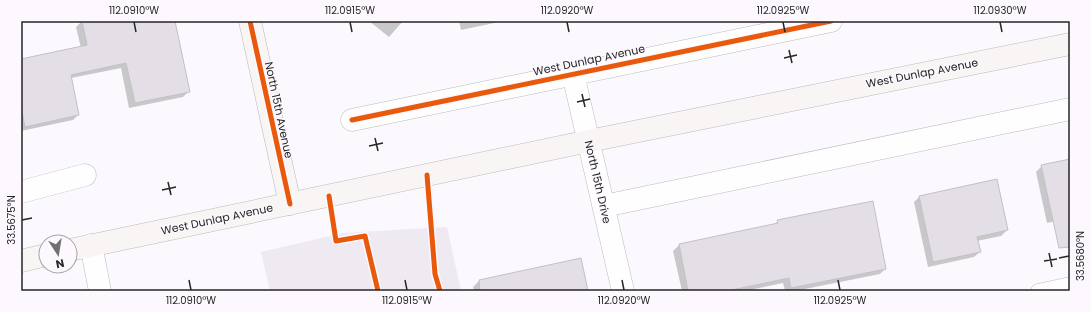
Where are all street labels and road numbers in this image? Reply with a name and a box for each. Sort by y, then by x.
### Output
street label: West Dunlap Avenue [532,40,647,80]
street label: West Dunlap Avenue [865,54,980,92]
street label: North 15th Avenue [261,60,297,160]
street label: North 15th Drive [581,139,615,225]
street label: West Dunlap Avenue [160,199,275,239]

